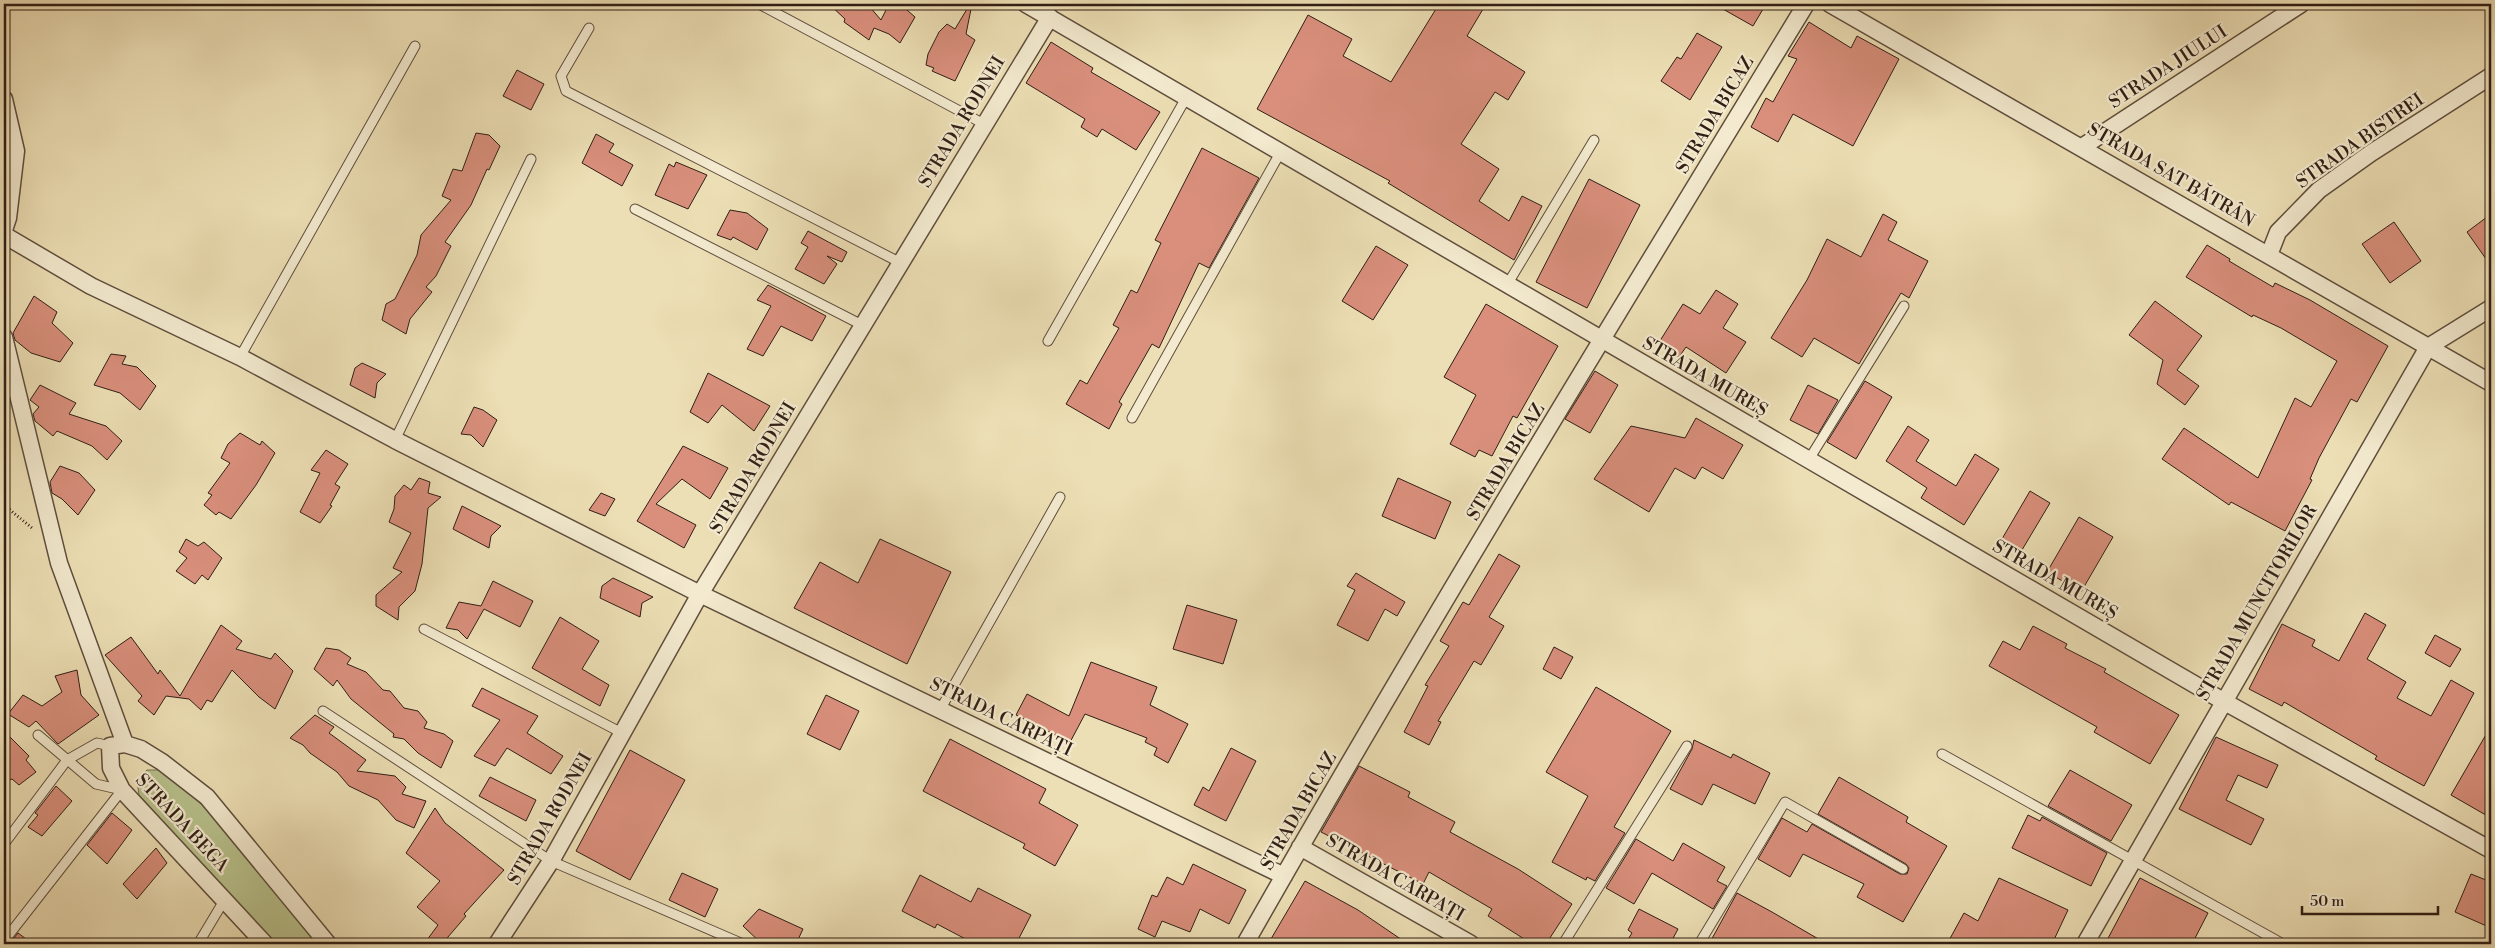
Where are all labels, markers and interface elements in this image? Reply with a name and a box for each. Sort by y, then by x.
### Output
street label: STRADA JIULUI [2105,20,2232,114]
street label: STRADA RODNEI [914,52,1010,192]
street label: STRADA BICAZ [1671,52,1759,178]
street label: STRADA BISTREI [2292,88,2428,194]
street label: STRADA SAT BĂTRÂN [2083,118,2259,233]
street label: STRADA MUREȘ [1638,332,1772,422]
street label: STRADA RODNEI [705,398,801,538]
street label: STRADA BICAZ [1462,399,1550,525]
street label: STRADA MUNCITORILOR [2191,501,2323,705]
street label: STRADA MUREȘ [1988,535,2122,625]
street label: STRADA CARPAȚI [926,672,1076,762]
street label: STRADA BICAZ [1256,748,1342,874]
street label: STRADA RODNEI [503,749,597,889]
street label: STRADA BEGA [130,769,234,878]
street label: STRADA CARPAȚI [1322,829,1468,927]
scale bar [2302,883,2439,915]
text: 50 m [2310,892,2344,911]

